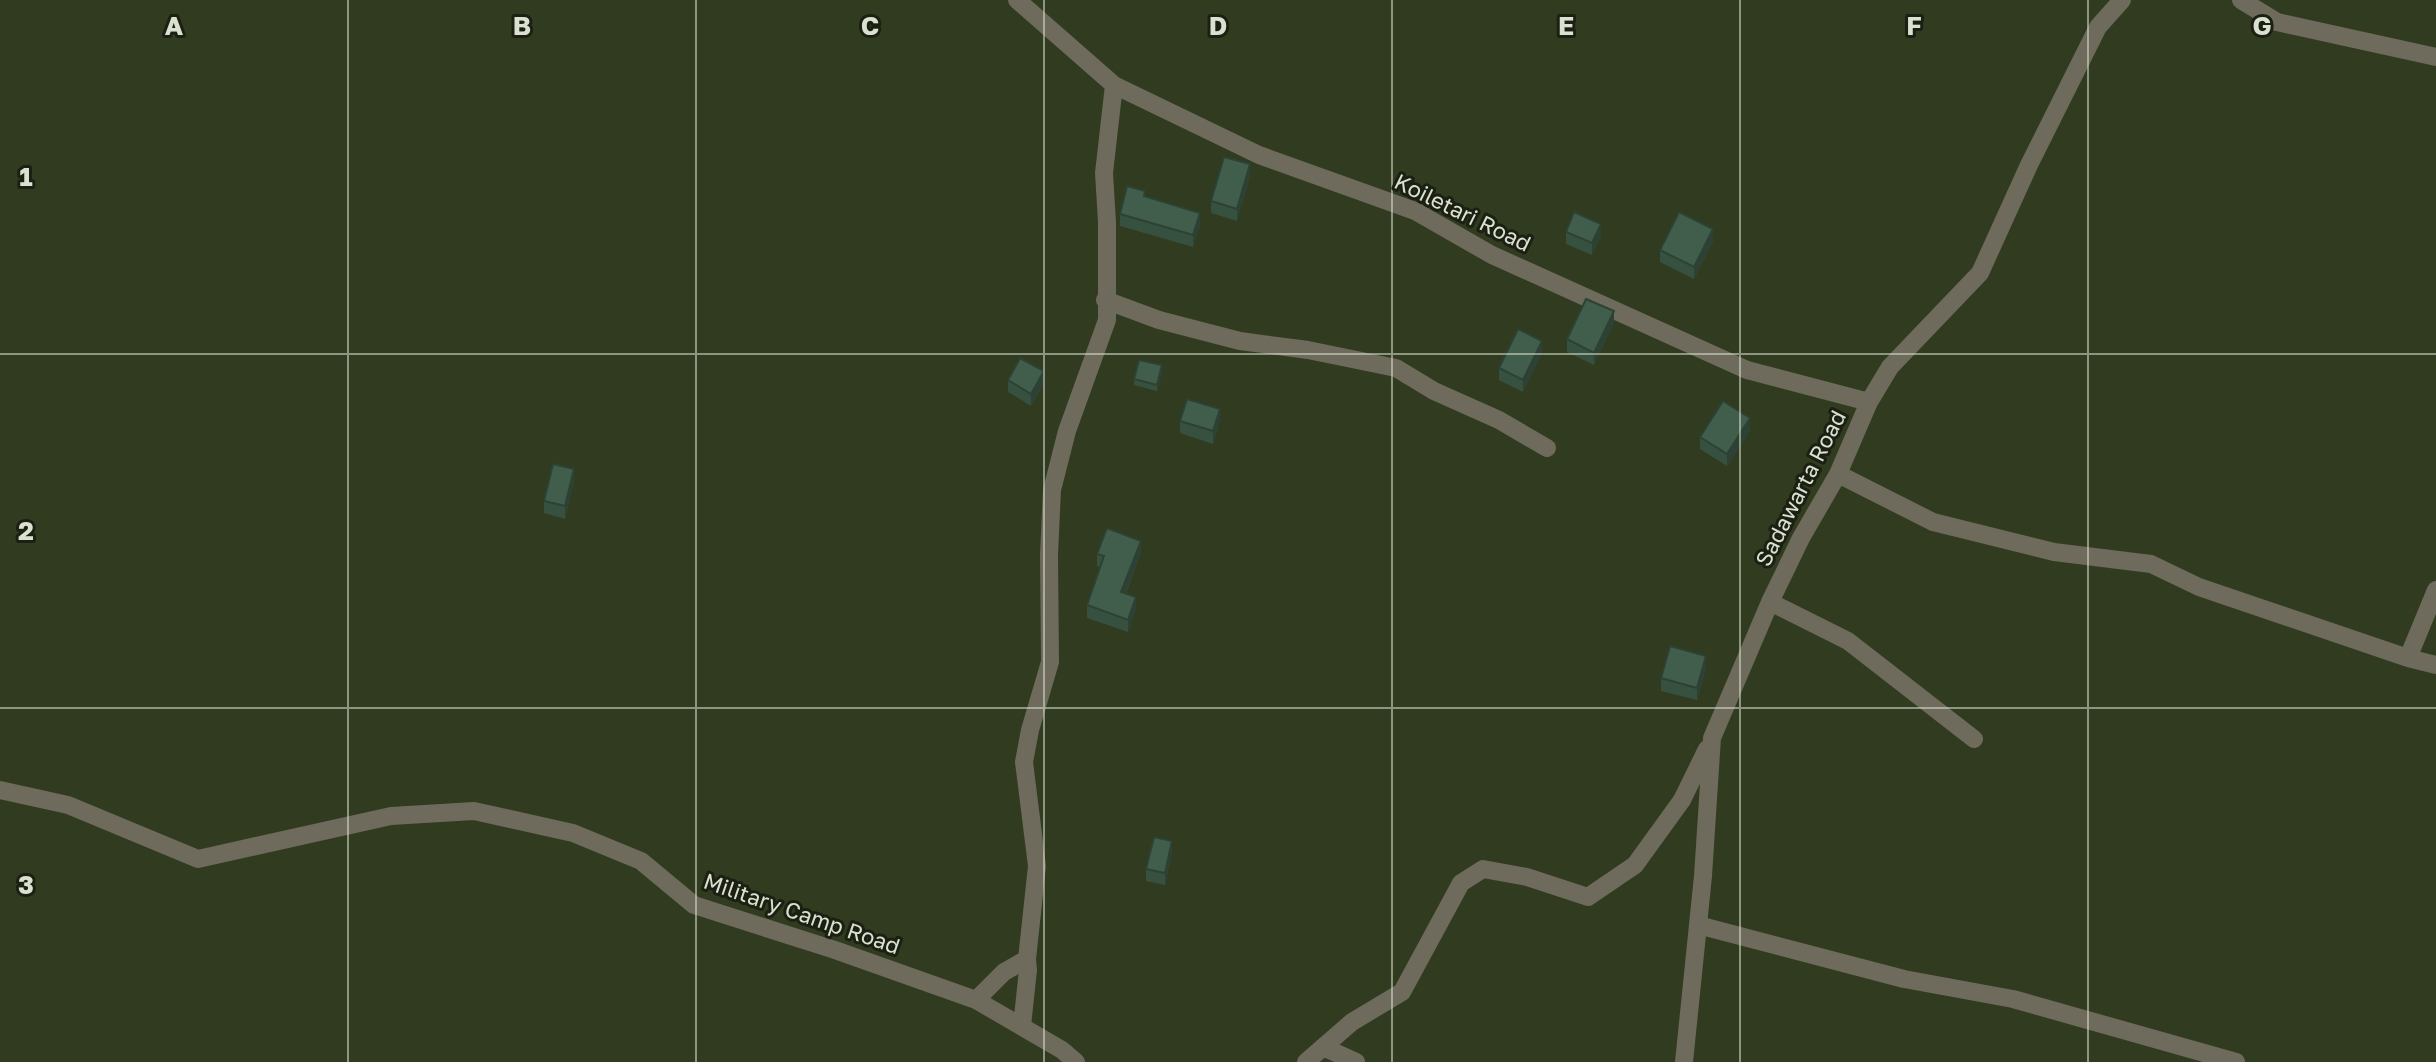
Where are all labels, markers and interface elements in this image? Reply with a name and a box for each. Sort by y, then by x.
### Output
text: A [165,10,184,41]
text: B [513,10,531,41]
text: C [861,10,879,41]
text: D [1209,10,1227,41]
text: E [1558,10,1574,41]
text: F [1906,10,1922,41]
text: G [2252,10,2272,41]
text: 1 [19,161,33,192]
street label: Koiletari Road [1390,167,1536,257]
street label: Sadawarta Road [1749,405,1851,571]
text: 2 [18,515,34,546]
street label: Military Camp Road [700,867,904,959]
text: 3 [18,869,34,900]

